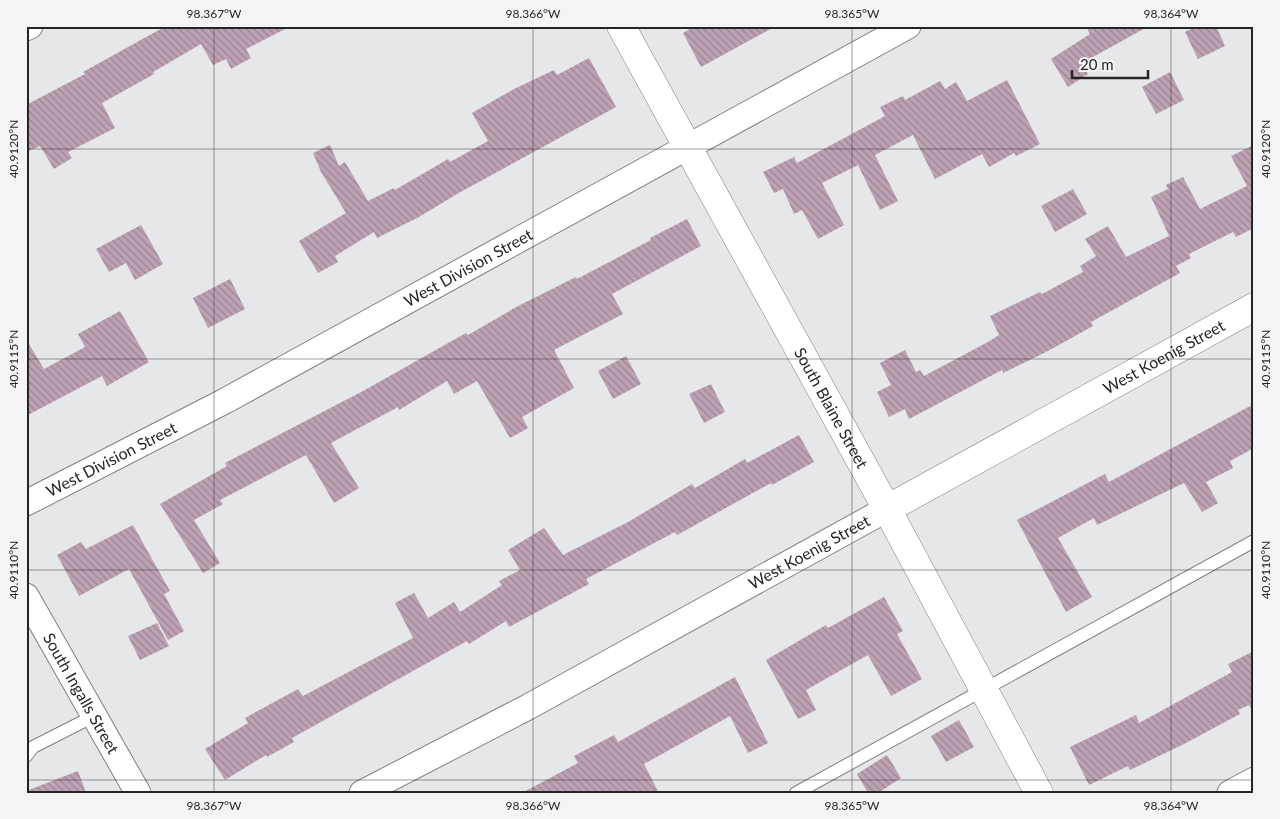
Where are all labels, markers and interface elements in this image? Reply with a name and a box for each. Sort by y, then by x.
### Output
text: 98.367°W [186,6,242,21]
text: 98.366°W [505,6,561,21]
text: 98.365°W [824,6,880,21]
text: 98.364°W [1143,6,1199,21]
scale bar [1072,48,1149,80]
text: 20 m [1080,55,1114,73]
text: 40.9120°N [6,120,21,178]
text: 40.9120°N [1258,120,1273,178]
street label: West Division Street [400,224,536,310]
street label: West Koenig Street [1100,315,1228,397]
text: 40.9115°N [6,330,21,388]
text: 40.9115°N [1258,330,1273,388]
street label: South Blaine Street [791,344,873,472]
street label: West Division Street [43,417,180,500]
street label: West Koenig Street [745,510,873,593]
text: 40.9110°N [6,541,21,599]
text: 40.9110°N [1258,541,1273,599]
street label: South Ingalls Street [40,629,124,757]
text: 98.367°W [186,798,242,813]
text: 98.366°W [505,798,561,813]
text: 98.365°W [824,798,880,813]
text: 98.364°W [1143,798,1199,813]

